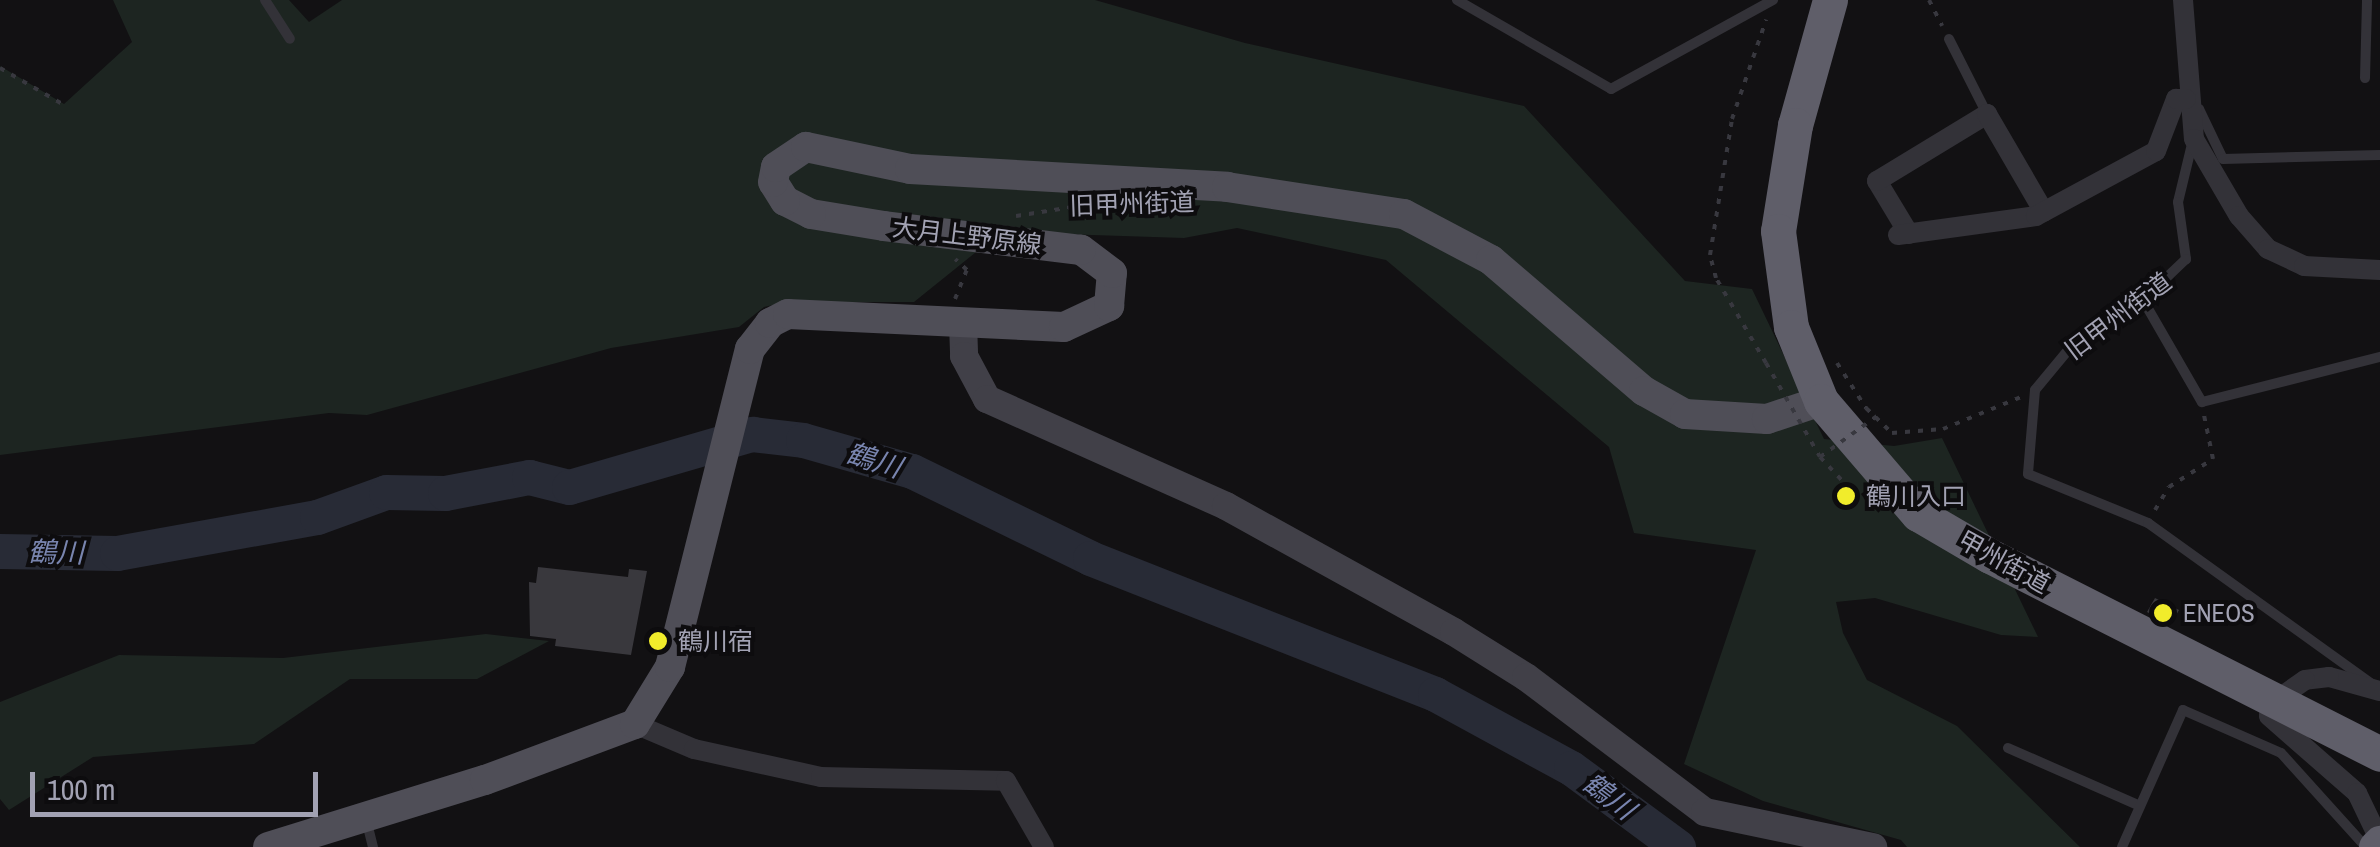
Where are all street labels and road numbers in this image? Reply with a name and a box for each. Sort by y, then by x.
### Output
street label: 旧甲州街道 [1069,187,1195,221]
street label: 大月上野原線 [891,212,1043,260]
street label: 旧甲州街道 [2059,266,2177,366]
street label: 甲州街道 [1953,525,2055,599]

